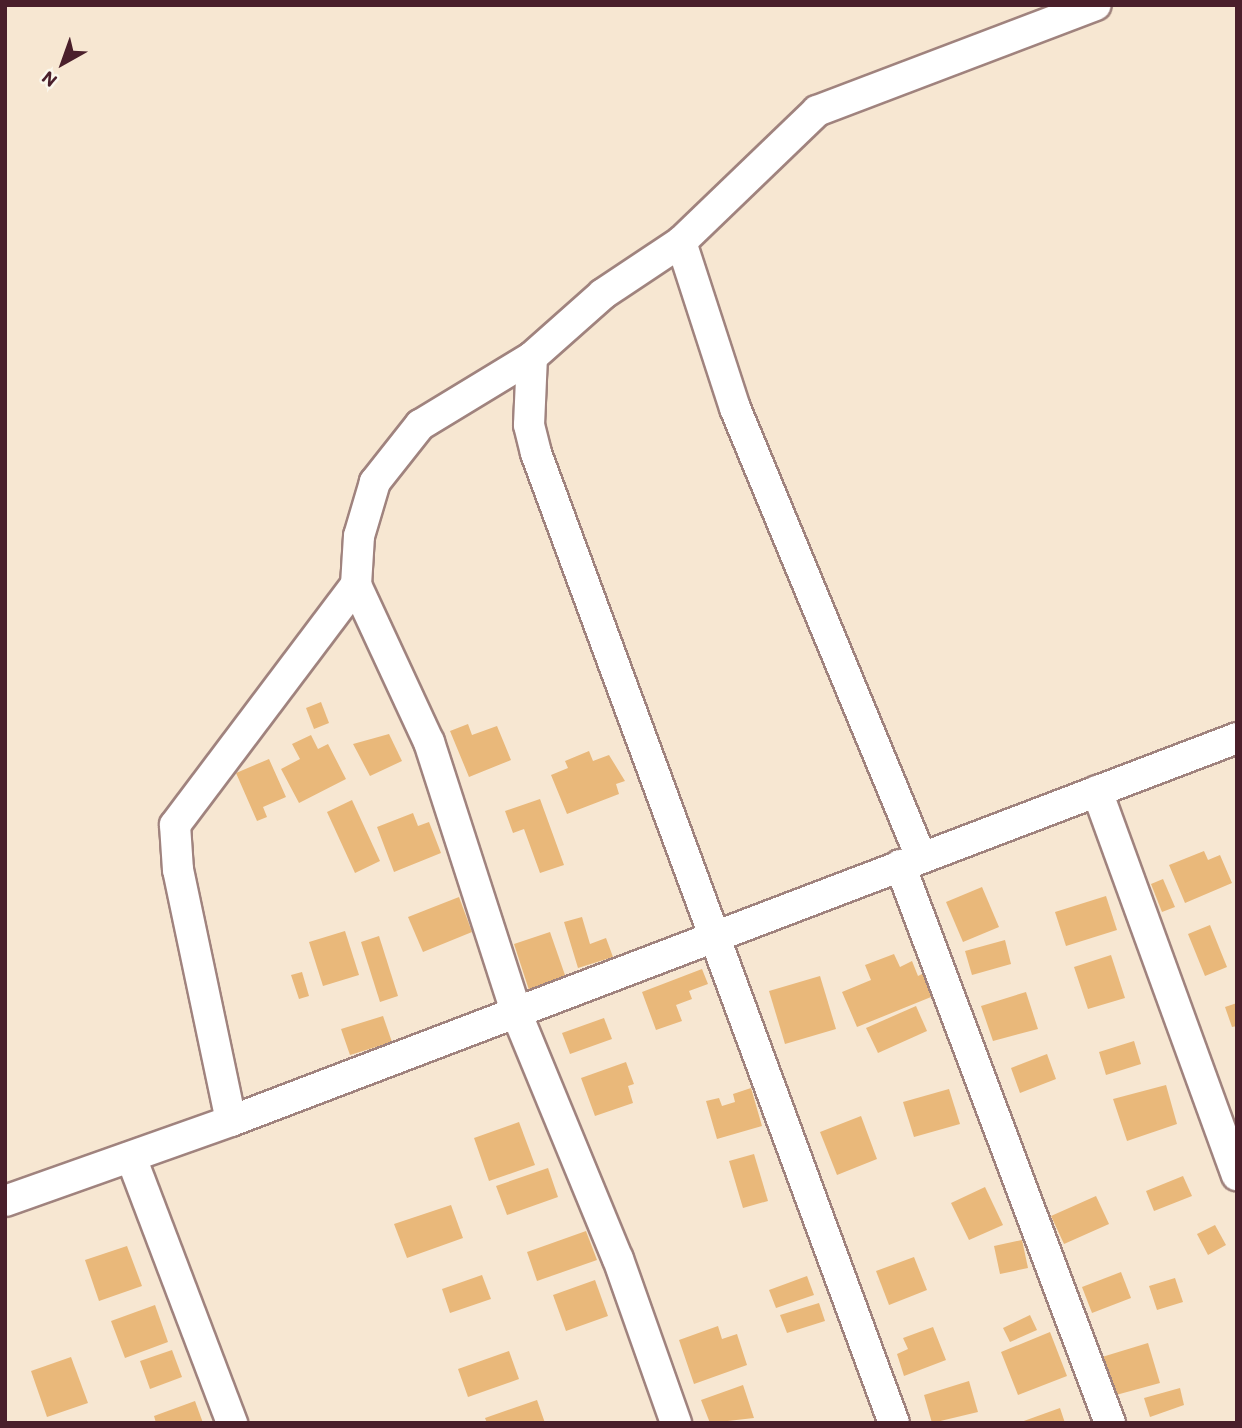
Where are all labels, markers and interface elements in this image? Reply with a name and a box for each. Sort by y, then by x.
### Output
north arrow [28,28,98,98]
text: N [37,67,61,92]

